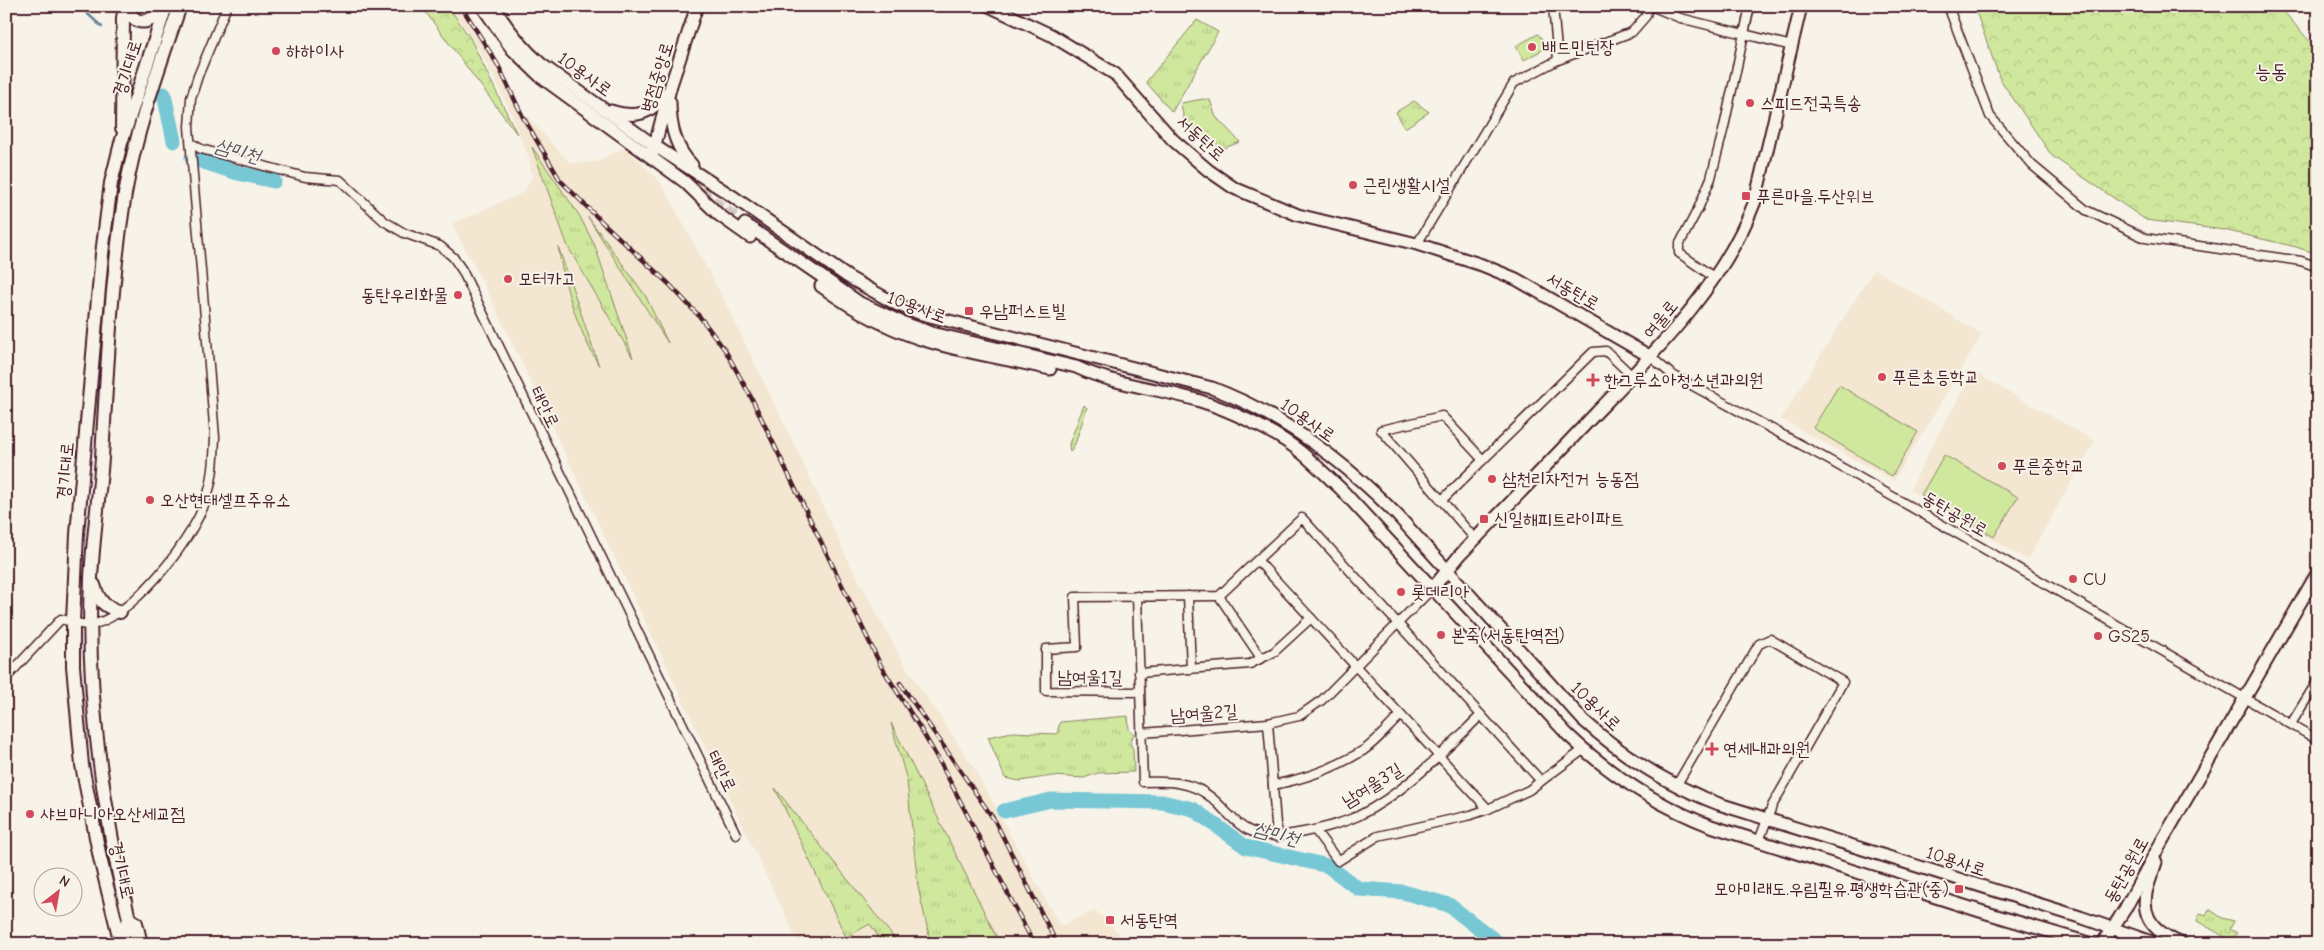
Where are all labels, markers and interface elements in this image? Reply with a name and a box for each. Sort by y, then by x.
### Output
street label: 경기대로 [109,37,146,99]
place label: 배드민턴장 [1542,37,1614,58]
street label: 병점중앙로 [637,39,678,115]
place label: 하하이사 [286,41,344,62]
marker: 배드민턴장 [1526,41,1538,53]
marker: 하하이사 [270,45,282,57]
street label: 10용사로 [554,48,616,101]
district label: 능동 [2255,60,2287,83]
place label: 스피드전국특송 [1760,93,1861,114]
marker: 스피드전국특송 [1744,97,1756,109]
street label: 서동탄로 [1172,111,1229,166]
water label: 삼미천 [213,134,264,168]
place label: 근린생활시설 [1363,175,1450,196]
marker: 근린생활시설 [1347,179,1359,191]
place label: 푸른마을.두산위브 [1756,186,1875,207]
marker: 푸른마을.두산위브 [1740,190,1752,202]
street label: 서동탄로 [1542,268,1603,315]
place label: 모터카고 [518,269,576,290]
marker: 모터카고 [502,273,514,285]
place label: 동탄우리화물 [361,285,448,306]
street label: 10용사로 [884,287,949,328]
marker: 동탄우리화물 [452,289,464,301]
street label: 여울로 [1638,296,1682,343]
place label: 우남퍼스트빌 [979,301,1066,322]
marker: 우남퍼스트빌 [963,305,975,317]
place label: 푸른초등학교 [1892,367,1979,388]
place label: 한그루소아청소년과의원 [1604,370,1763,391]
marker: 푸른초등학교 [1876,371,1888,383]
marker: 한그루소아청소년과의원 [1586,373,1600,387]
street label: 태안로 [526,383,564,431]
street label: 10용사로 [1276,394,1339,447]
street label: 경기대로 [53,441,78,501]
place label: 푸른중학교 [2012,456,2084,477]
marker: 푸른중학교 [1996,460,2008,472]
place label: 삼천리자전거 능동점 [1502,469,1639,490]
marker: 삼천리자전거 능동점 [1486,473,1498,485]
street label: 동탄공원로 [1918,487,1991,542]
place label: 오산현대셀프주유소 [160,490,290,511]
marker: 오산현대셀프주유소 [144,494,156,506]
place label: 신일해피트라이파트 [1494,509,1624,530]
marker: 신일해피트라이파트 [1478,513,1490,525]
place label: CU [2083,569,2107,590]
marker: CU [2067,573,2079,585]
place label: 롯데리아 [1411,582,1469,603]
marker: 롯데리아 [1395,586,1407,598]
place label: 본죽(서동탄역점) [1451,625,1565,646]
place label: GS25 [2108,626,2150,647]
marker: 본죽(서동탄역점) [1435,629,1447,641]
marker: GS25 [2092,630,2104,642]
street label: 남여울1길 [1057,666,1123,689]
street label: 10용사로 [1566,677,1625,735]
street label: 남여울2길 [1170,701,1239,726]
place label: 연세내과의원 [1723,739,1810,760]
marker: 연세내과의원 [1705,742,1719,756]
street label: 태안로 [703,747,741,795]
street label: 남여울3길 [1338,758,1407,812]
place label: 샤브마니아오산세교점 [40,804,185,825]
marker: 샤브마니아오산세교점 [24,808,36,820]
water label: 삼미천 [1252,817,1303,851]
street label: 동탄공원로 [2100,833,2153,907]
street label: 경기대로 [105,840,138,901]
street label: 10용사로 [1923,842,1988,881]
north arrow [32,868,82,918]
text: N [56,872,73,891]
place label: 모아미래도.우림필유.평생학습관(중) [1714,879,1949,900]
marker: 모아미래도.우림필유.평생학습관(중) [1953,883,1965,895]
place label: 서동탄역 [1120,910,1178,931]
marker: 서동탄역 [1104,914,1116,926]

